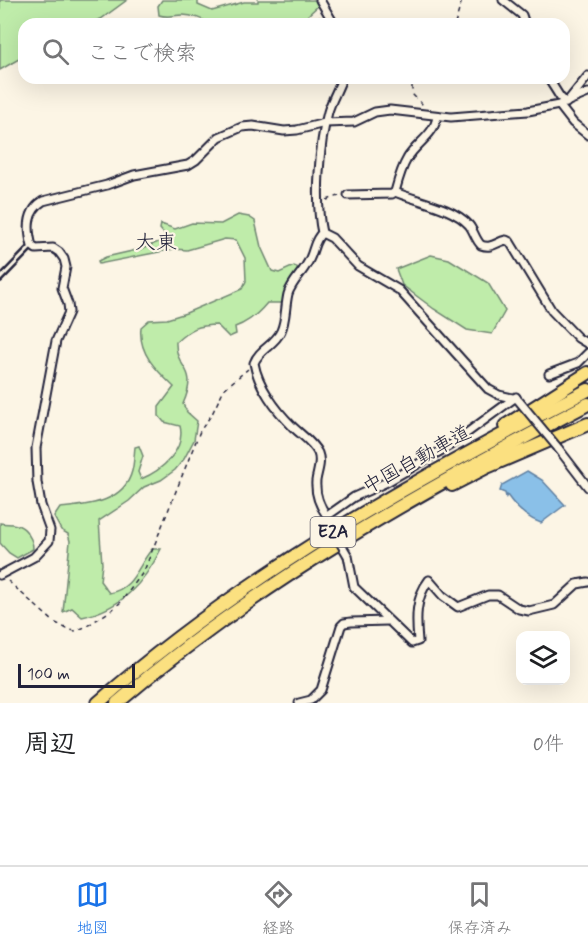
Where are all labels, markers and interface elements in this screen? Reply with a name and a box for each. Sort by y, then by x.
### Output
search box [18,18,570,84]
icon: search [39,35,72,68]
text: ここで検索 [87,40,197,68]
district label: 大東 [135,229,177,257]
street label: 中国自動車道 [358,419,476,501]
road number: E2A [310,517,356,547]
map controls [516,631,570,685]
button: layers [516,631,570,685]
scale bar [18,661,135,688]
text: 100 m [27,664,70,685]
text: 周辺 [24,728,76,762]
text: 0件 [533,731,564,758]
tab: 地図 [76,878,109,939]
tab: 経路 [262,878,295,939]
tab: 保存済み [448,878,512,939]

